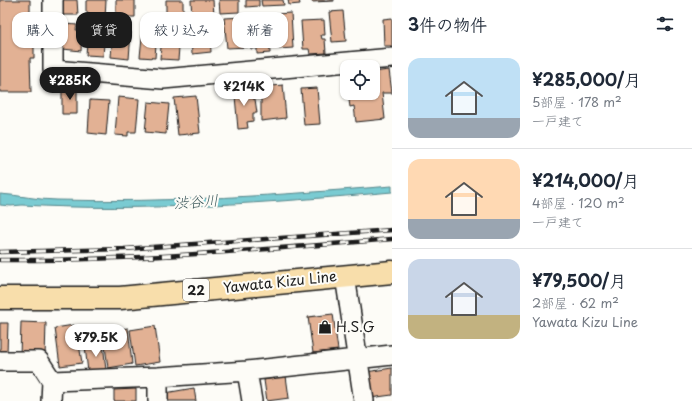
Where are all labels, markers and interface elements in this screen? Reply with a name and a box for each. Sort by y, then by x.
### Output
text: 3件の物件 [408,11,487,37]
chip: 購入 [12,12,68,48]
chip: 賃貸 [76,12,132,48]
chip: 絞り込み [140,12,224,48]
chip: 新着 [232,12,288,48]
icon: filters [654,13,676,35]
map controls [340,60,380,100]
button: locate [340,60,380,100]
text: ¥285,000/月 [532,66,641,92]
pin: ¥285K [42,67,98,101]
text: ¥285K [49,70,91,89]
pin: ¥214K [216,73,272,107]
icon: home [440,74,488,122]
text: ¥214K [223,76,265,95]
text: 5部屋 · 178 m² [532,92,622,111]
text: 一戸建て [532,111,584,130]
text: ¥214,000/月 [532,167,639,193]
icon: home [440,175,488,223]
water label: 渋谷川 [173,187,219,214]
text: 4部屋 · 120 m² [532,193,625,212]
text: 一戸建て [532,212,584,231]
street label: Yawata Kizu Line [222,265,338,298]
text: ¥79,500/月 [532,267,626,293]
icon: home [440,275,488,323]
road number: 22 [183,279,209,301]
text: 2部屋 · 62 m² [532,293,619,312]
text: Yawata Kizu Line [532,312,638,331]
place label: H.S.G [336,316,375,337]
shop icon: H.S.G [317,319,333,335]
pin: ¥79.5K [63,324,129,358]
text: ¥79.5K [74,327,118,346]

